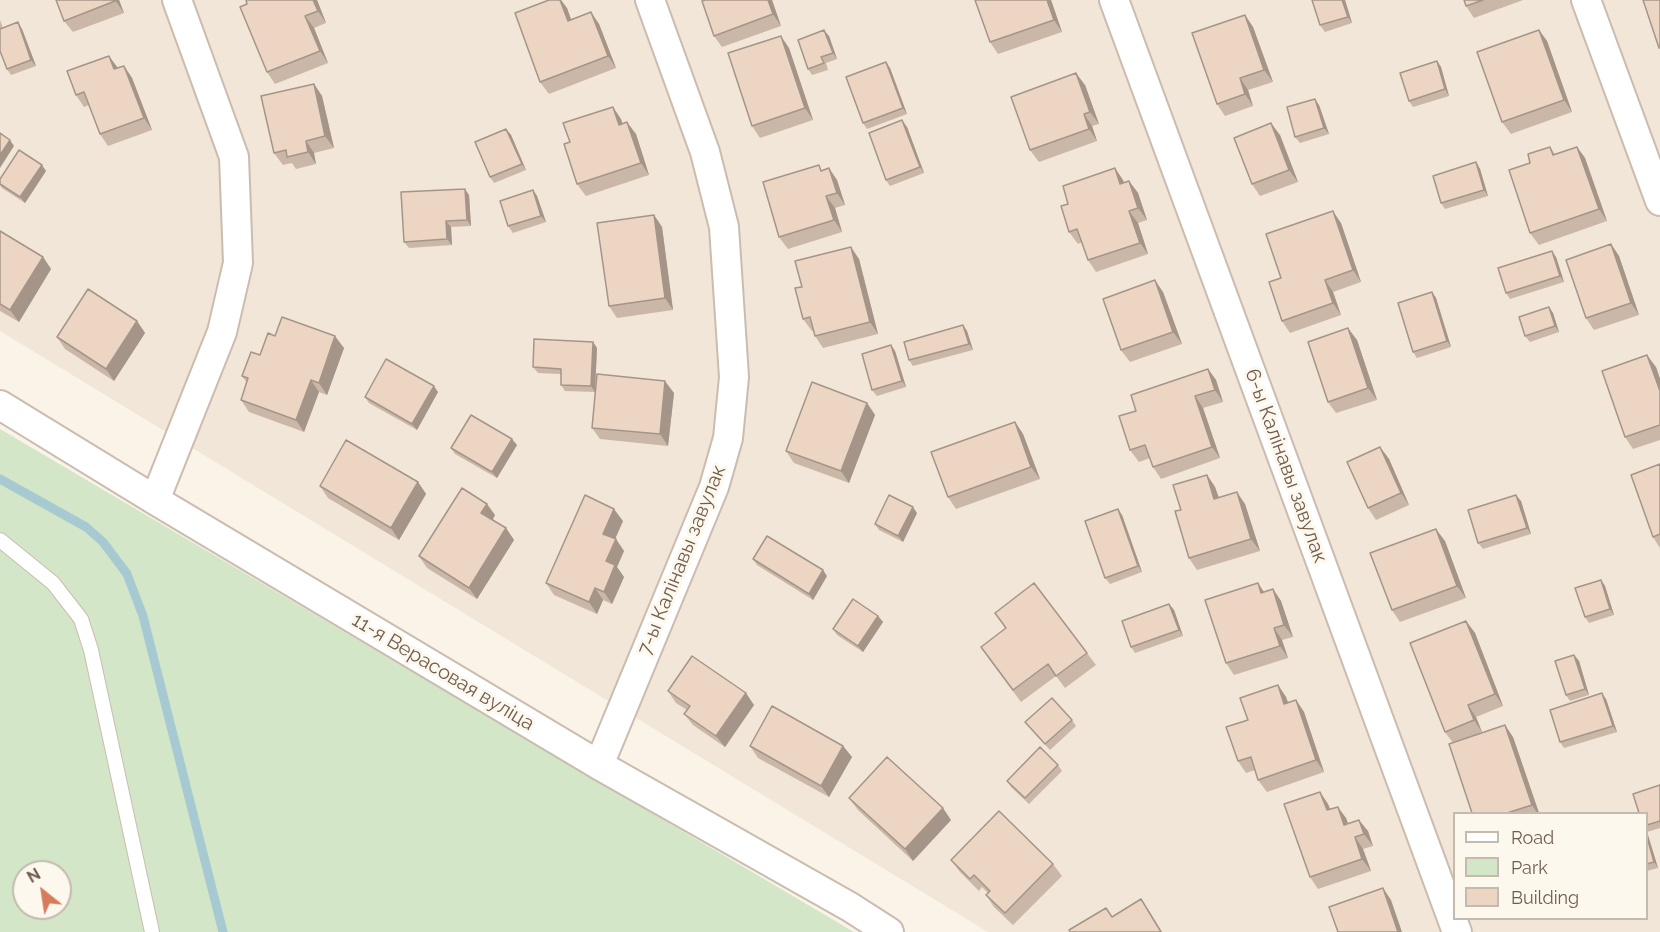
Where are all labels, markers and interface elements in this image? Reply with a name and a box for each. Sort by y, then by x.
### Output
street label: 6-ы Калінавы завулак [1240,366,1332,566]
street label: 7-ы Калінавы завулак [633,462,731,658]
street label: 11-я Верасовая вуліца [347,608,539,736]
legend [1453,812,1648,920]
text: Road [1511,827,1554,848]
text: Park [1511,857,1548,878]
north arrow [12,860,72,920]
text: N [24,864,44,887]
text: Building [1511,887,1579,908]

